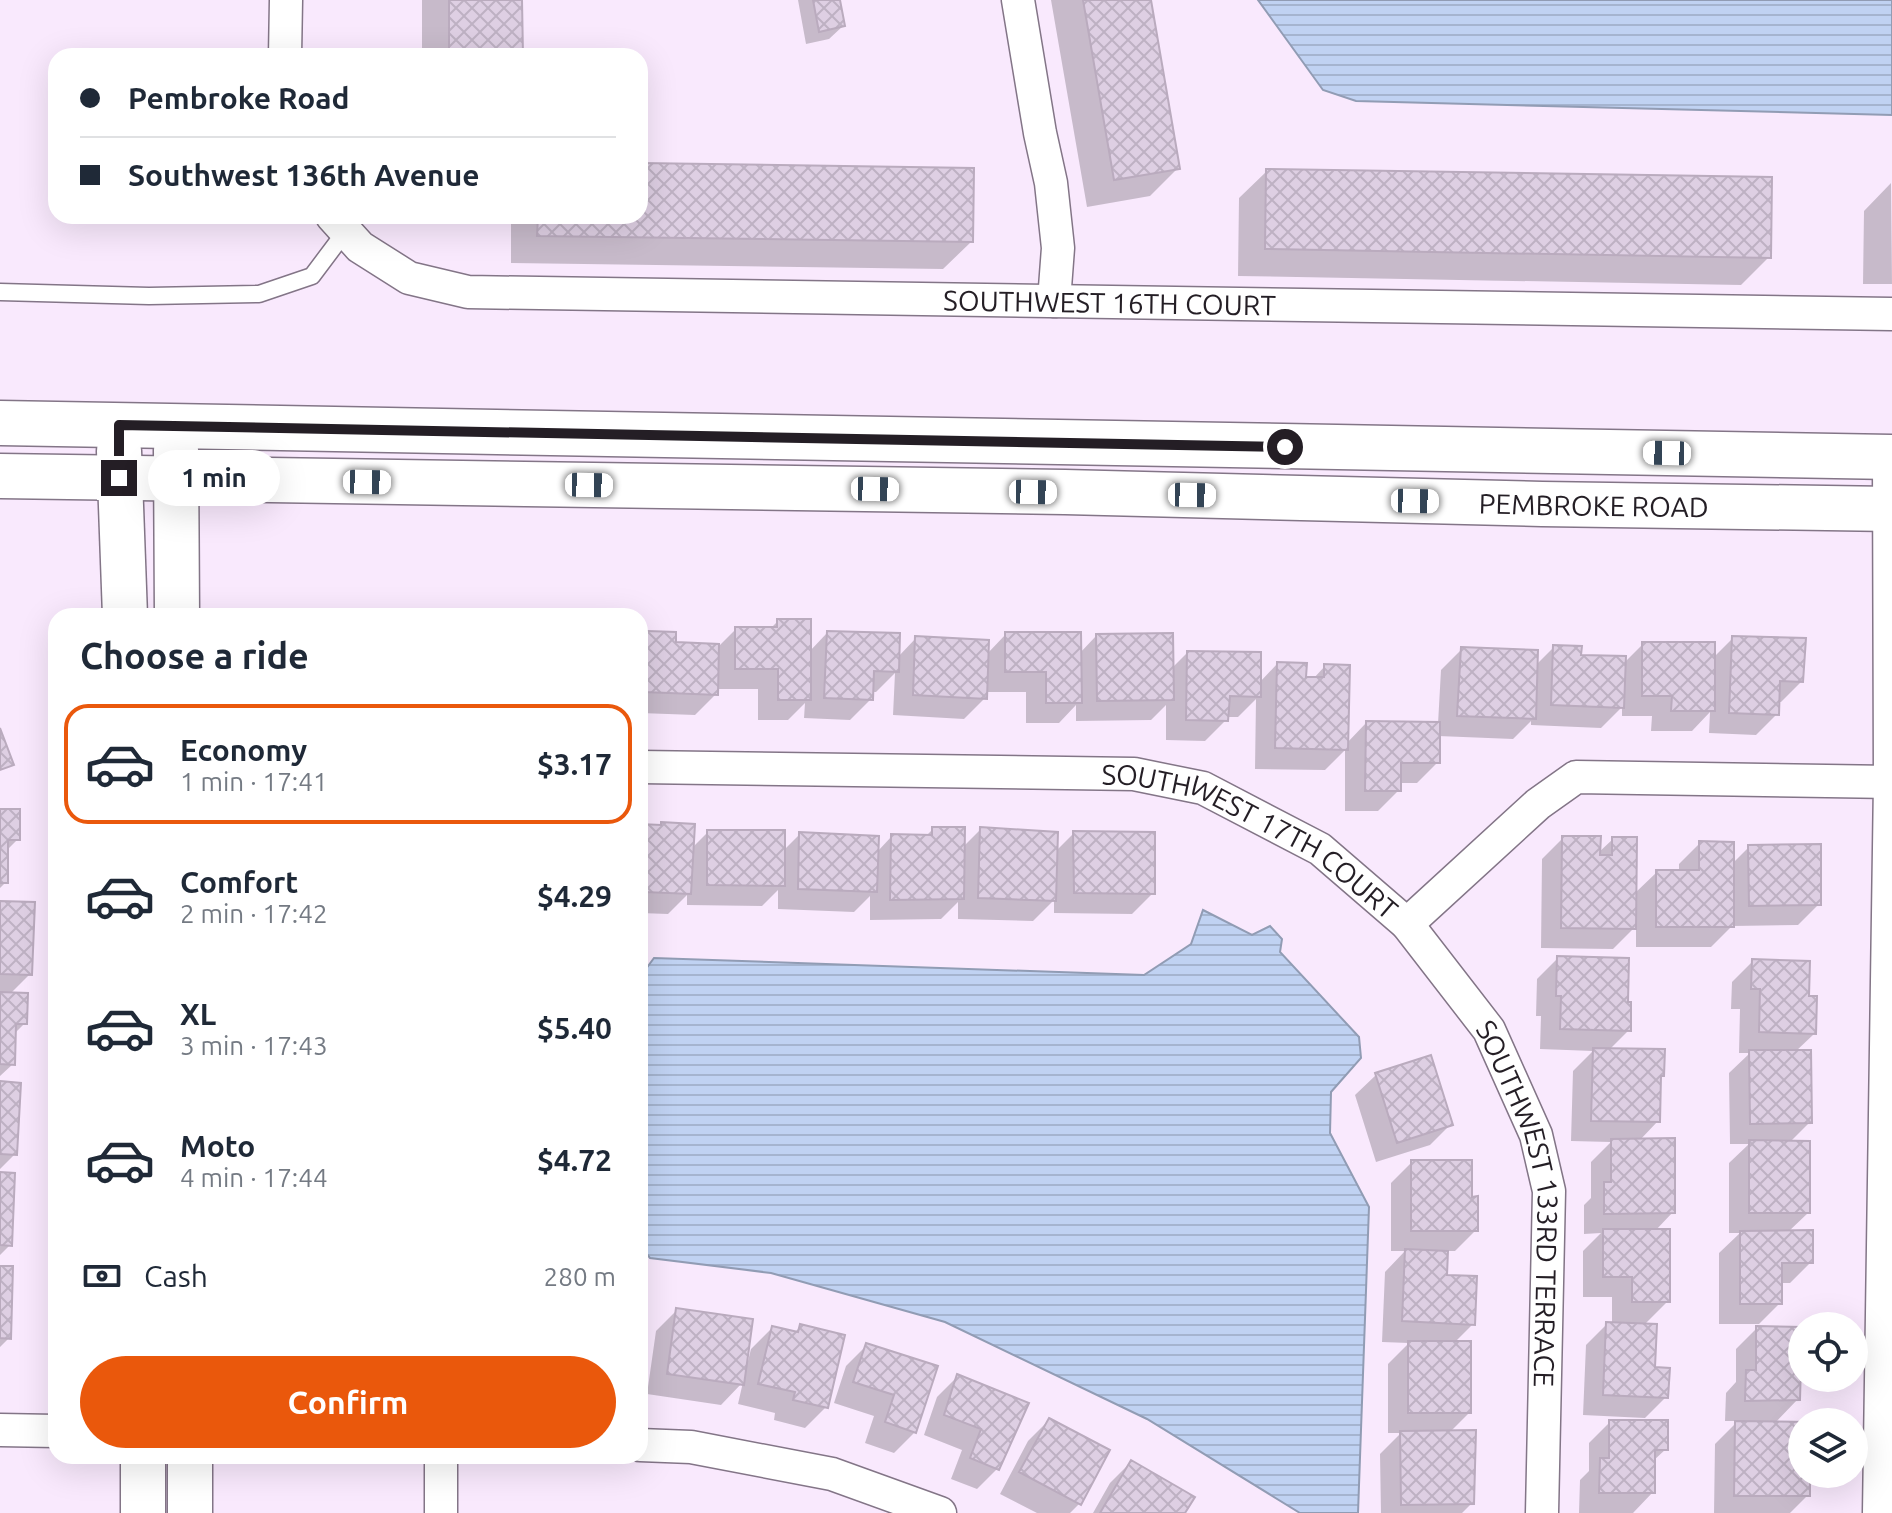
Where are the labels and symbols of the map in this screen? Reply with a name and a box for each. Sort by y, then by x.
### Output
street label: SOUTHWEST 16TH COURT [943,284,1277,320]
route start [1267,429,1303,465]
car [1643,441,1691,465]
callout: 1 min [147,450,279,506]
route end [101,460,137,496]
car [343,470,391,494]
car [565,473,613,497]
car [851,477,899,501]
car [1009,480,1057,504]
car [1168,483,1216,507]
street label: PEMBROKE ROAD [1478,487,1709,522]
car [1391,489,1439,513]
street label: SOUTHWEST 17TH COURT [1101,758,1405,925]
street label: SOUTHWEST 133RD TERRACE [1471,1013,1565,1388]

